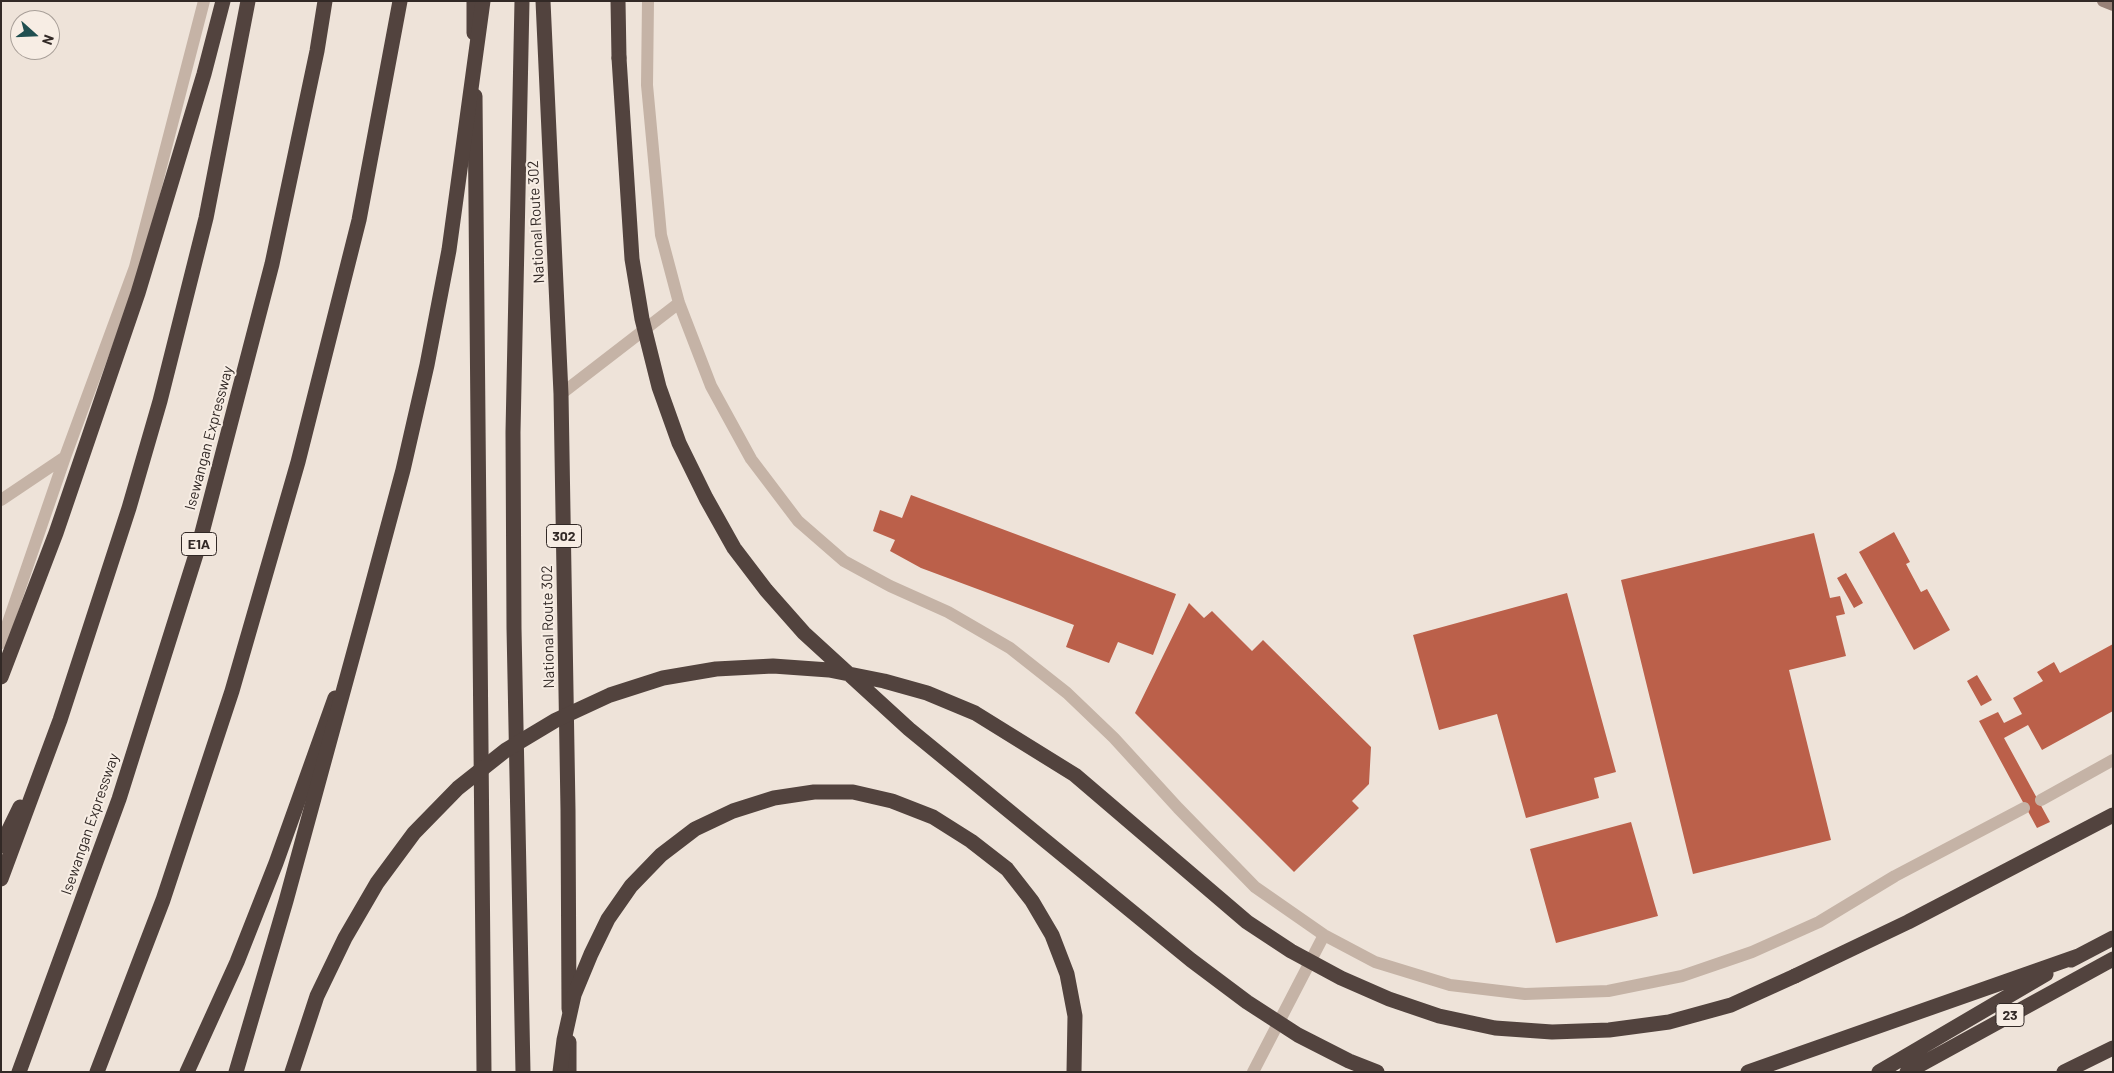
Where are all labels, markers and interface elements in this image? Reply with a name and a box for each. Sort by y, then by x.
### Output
north arrow [10,10,60,60]
text: N [39,33,58,47]
street label: National Route 302 [524,160,548,284]
street label: Isewangan Expressway [181,364,237,512]
road number: 302 [546,524,582,548]
road number: E1A [182,532,216,556]
street label: National Route 302 [538,565,558,689]
street label: Isewangan Expressway [57,751,123,897]
road number: 23 [1996,1004,2024,1026]

